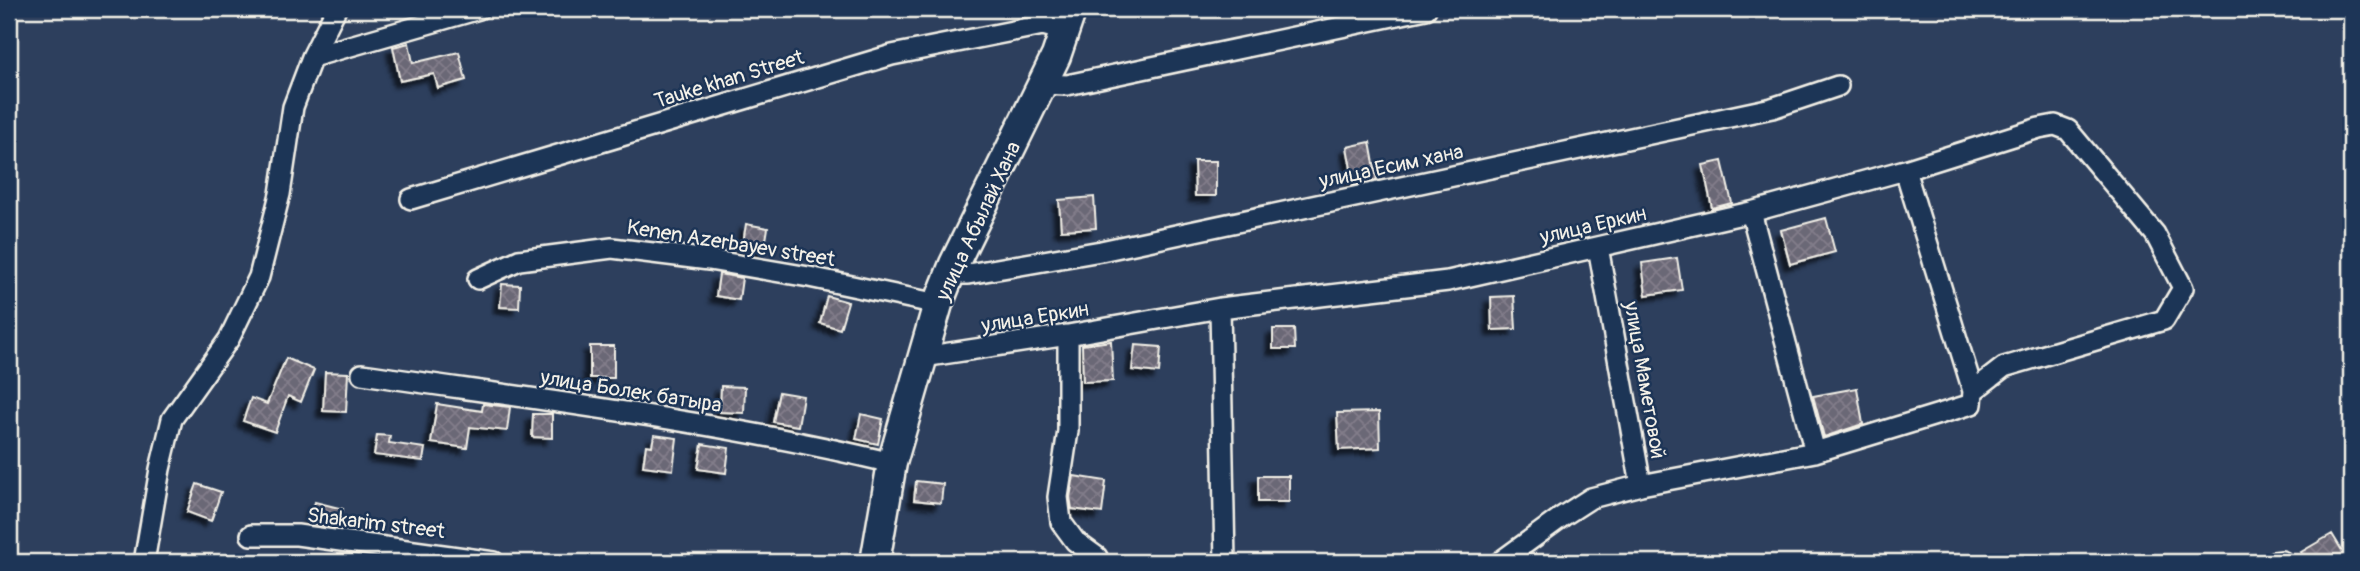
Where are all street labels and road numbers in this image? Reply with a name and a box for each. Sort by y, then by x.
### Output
street label: Tauke khan Street [651,44,808,115]
street label: улица Абылай Хана [929,137,1027,306]
street label: улица Есим хана [1316,138,1466,195]
street label: улица Еркин [1536,200,1649,251]
street label: Kenen Azerbayev street [625,214,837,273]
street label: улица Еркин [978,296,1091,339]
street label: улица Маметовой [1617,298,1672,461]
street label: улица Болек батыра [537,364,723,419]
street label: Shakarim street [306,502,447,545]

